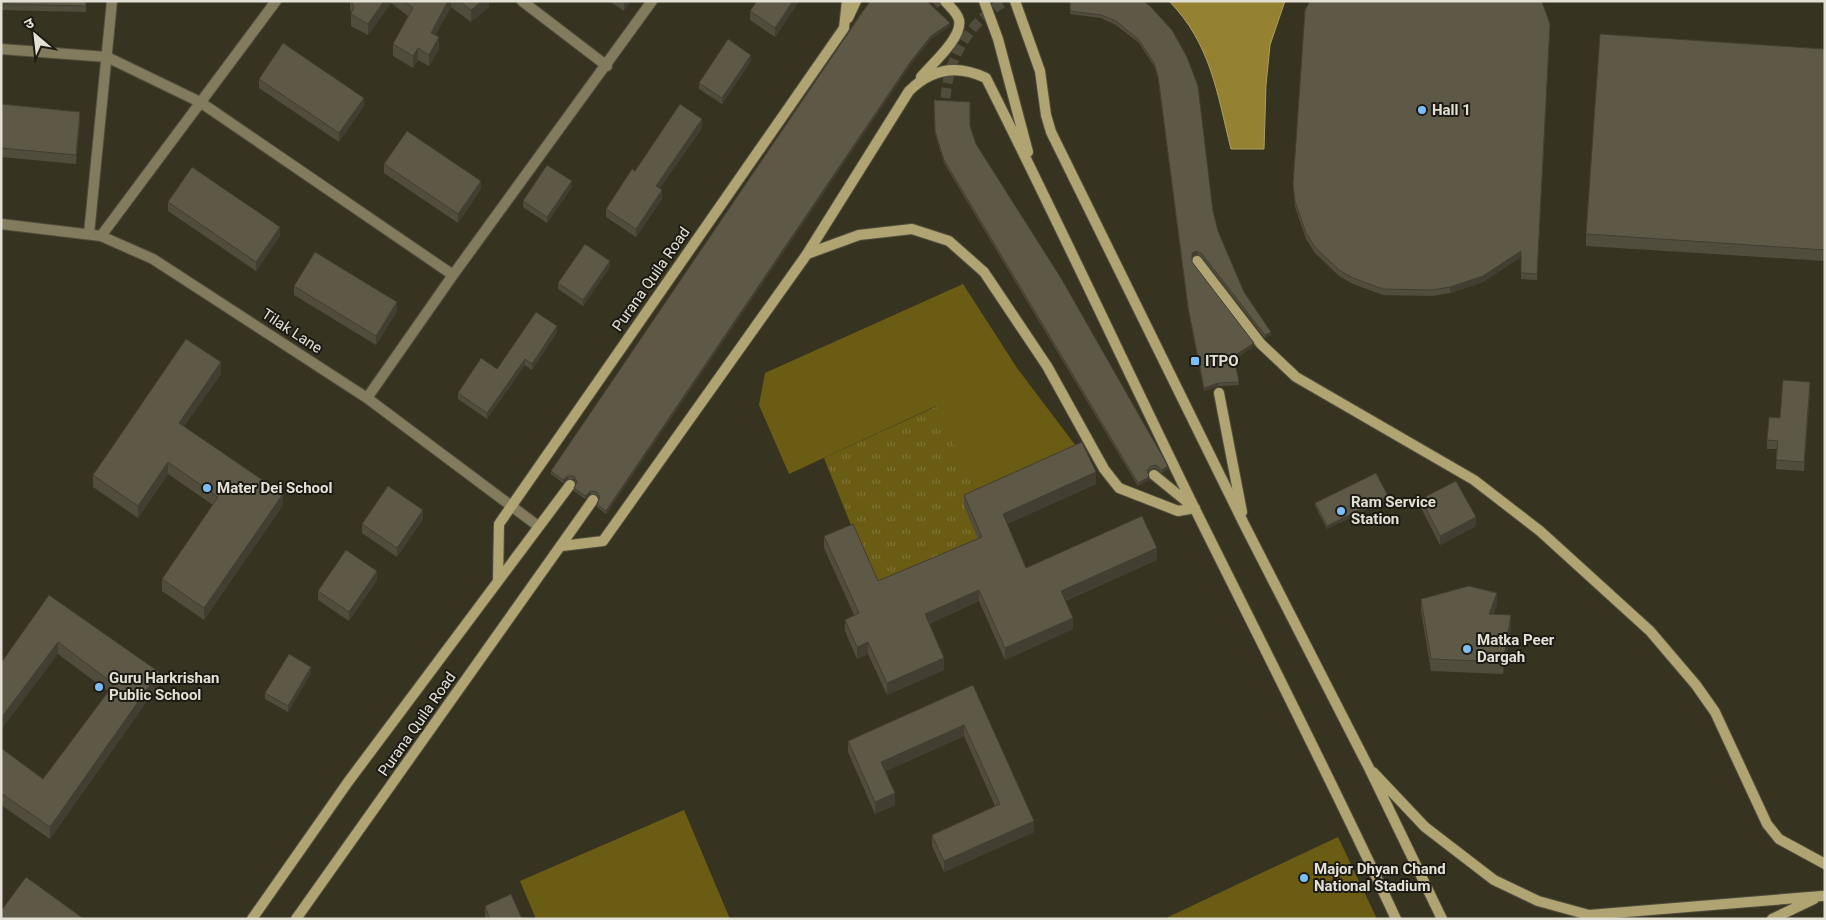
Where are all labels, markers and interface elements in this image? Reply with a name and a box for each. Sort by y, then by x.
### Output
north arrow [10,10,60,60]
text: उ [22,14,37,33]
place label: Hall 1 [1432,101,1471,119]
marker: Hall 1 [1416,104,1428,116]
street label: Purana Quila Road [608,223,694,335]
street label: Tilak Lane [258,305,326,357]
place label: ITPO [1205,352,1238,370]
marker: ITPO [1189,355,1201,367]
place label: Mater Dei School [217,479,332,497]
marker: Mater Dei School [201,482,213,494]
place label: Ram Service Station [1351,493,1436,528]
marker: Ram Service Station [1335,505,1347,517]
place label: Matka Peer Dargah [1477,631,1555,666]
marker: Matka Peer Dargah [1461,643,1473,655]
street label: Purana Quila Road [374,668,460,780]
place label: Guru Harkrishan Public School [109,669,219,704]
marker: Guru Harkrishan Public School [93,681,105,693]
place label: Major Dhyan Chand National Stadium [1314,860,1446,895]
marker: Major Dhyan Chand National Stadium [1298,872,1310,884]

